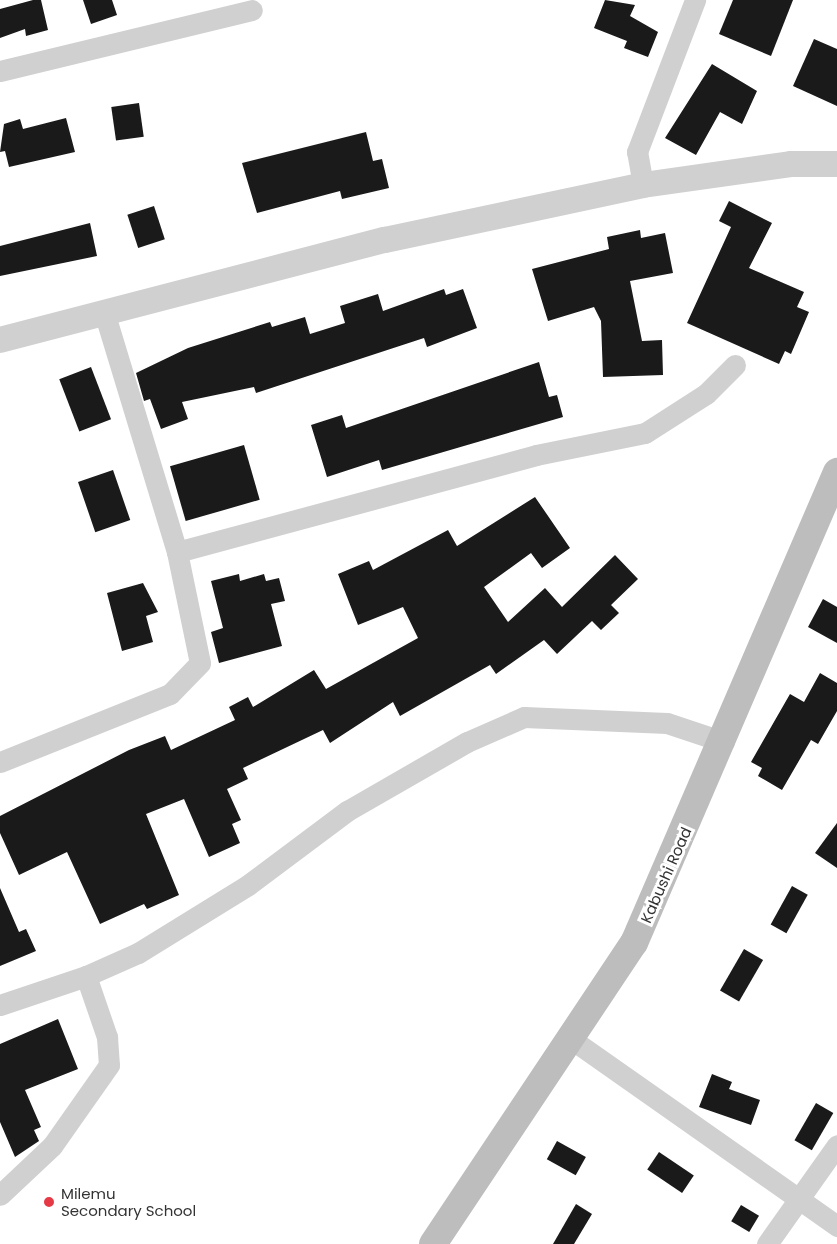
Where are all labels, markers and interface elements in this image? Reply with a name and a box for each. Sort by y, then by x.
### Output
street label: Kabushi Road [637,824,695,926]
place label: Milemu Secondary School [61,1184,196,1219]
marker: Milemu Secondary School [42,1195,56,1209]

